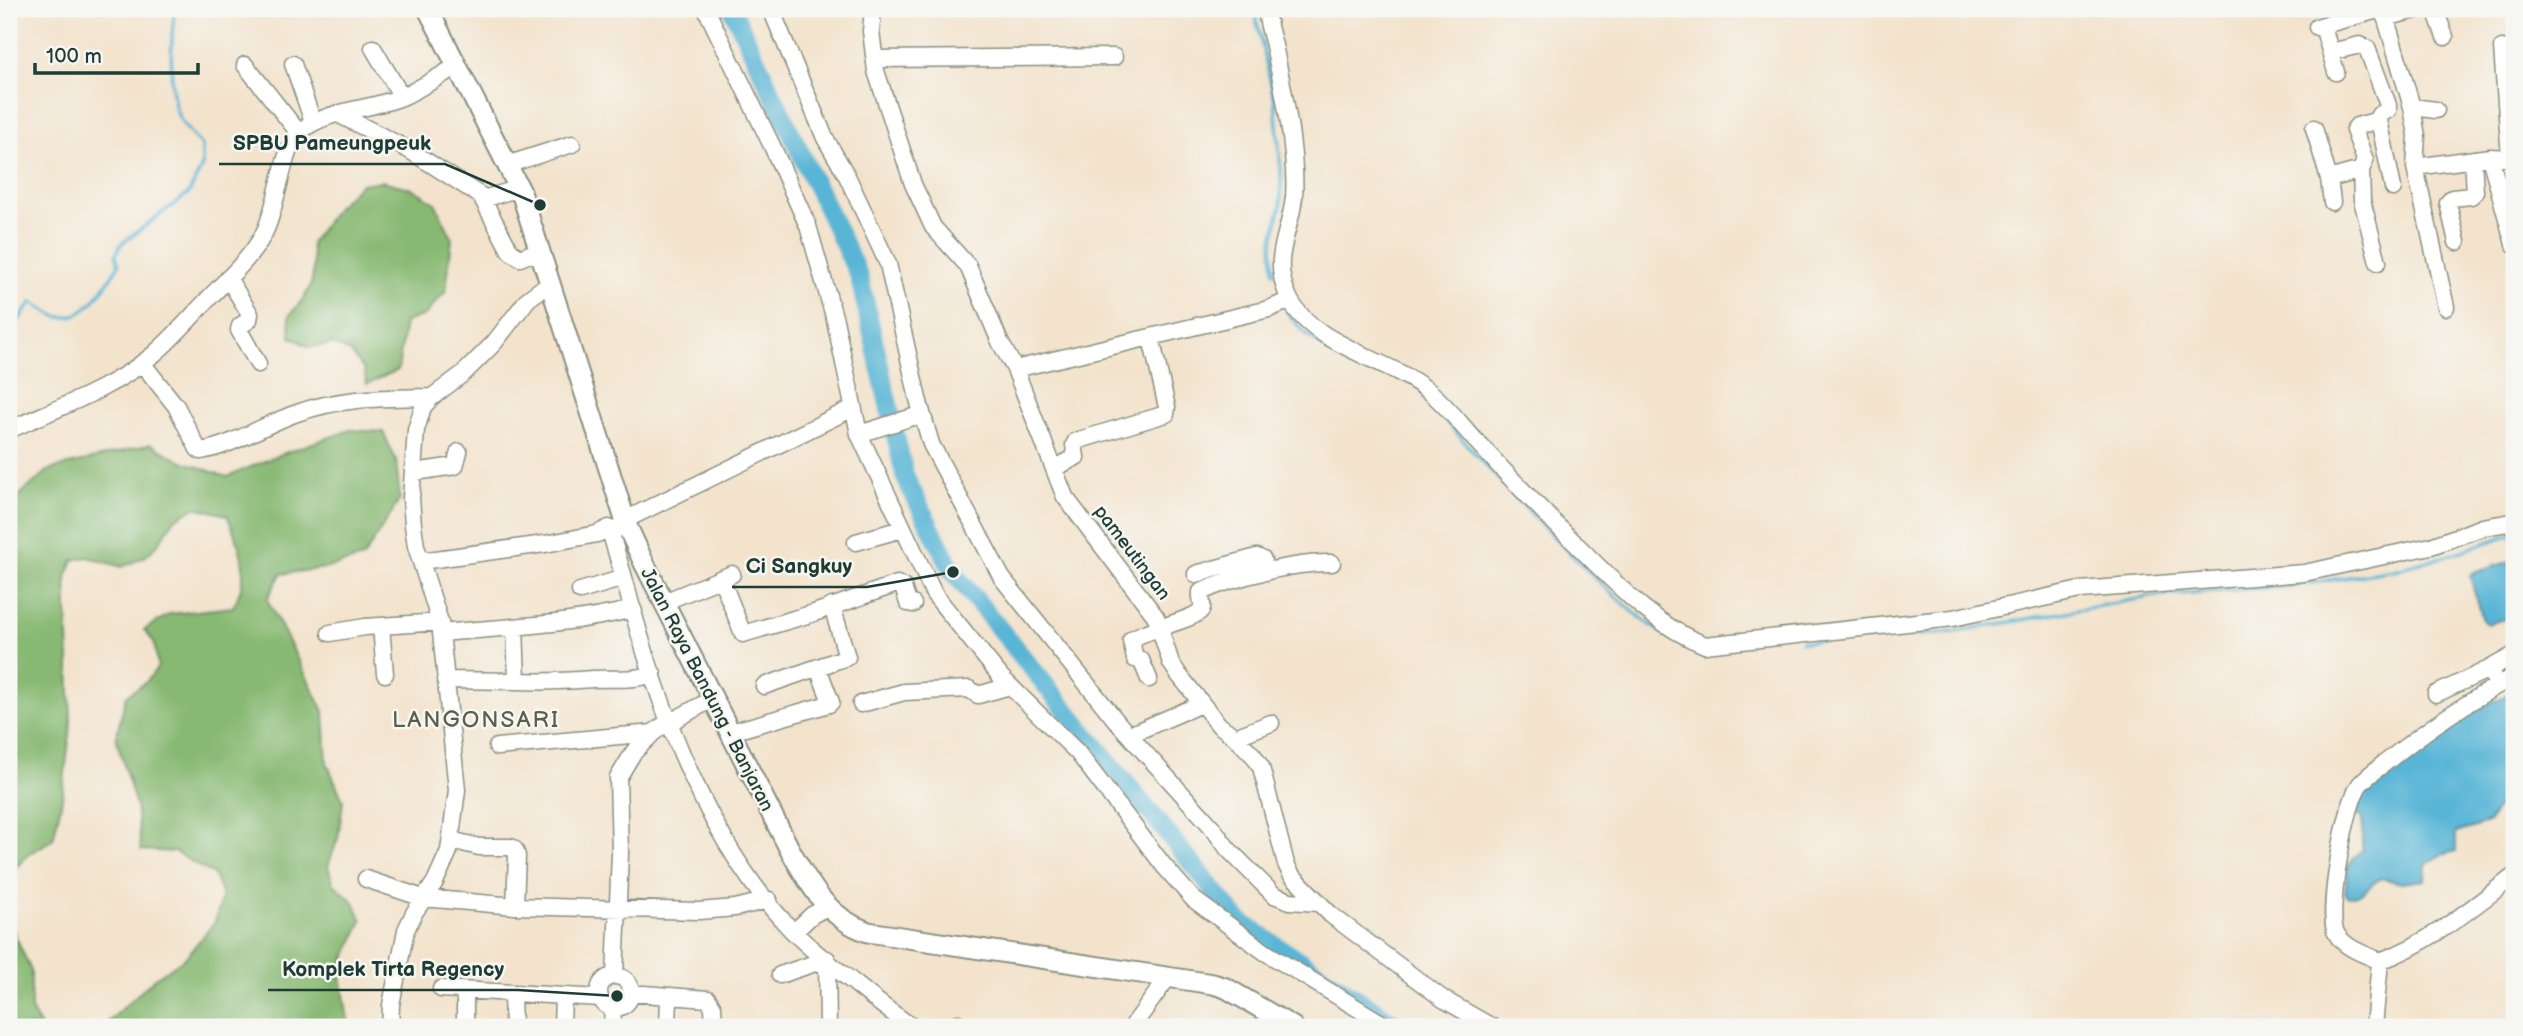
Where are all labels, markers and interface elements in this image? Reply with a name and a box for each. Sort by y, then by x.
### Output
scale bar [35,32,198,76]
text: 100 m [46,44,102,69]
callout: SPBU Pameungpeuk [219,122,445,164]
text: SPBU Pameungpeuk [233,131,431,156]
street label: pameutingan [1089,501,1175,605]
callout: Ci Sangkuy [732,545,867,587]
text: Ci Sangkuy [746,554,853,579]
street label: Jalan Raya Bandung - Banjaran [635,564,778,815]
district label: LANGONSARI [392,706,560,734]
callout: Komplek Tirta Regency [268,948,518,990]
text: Komplek Tirta Regency [282,957,504,982]

